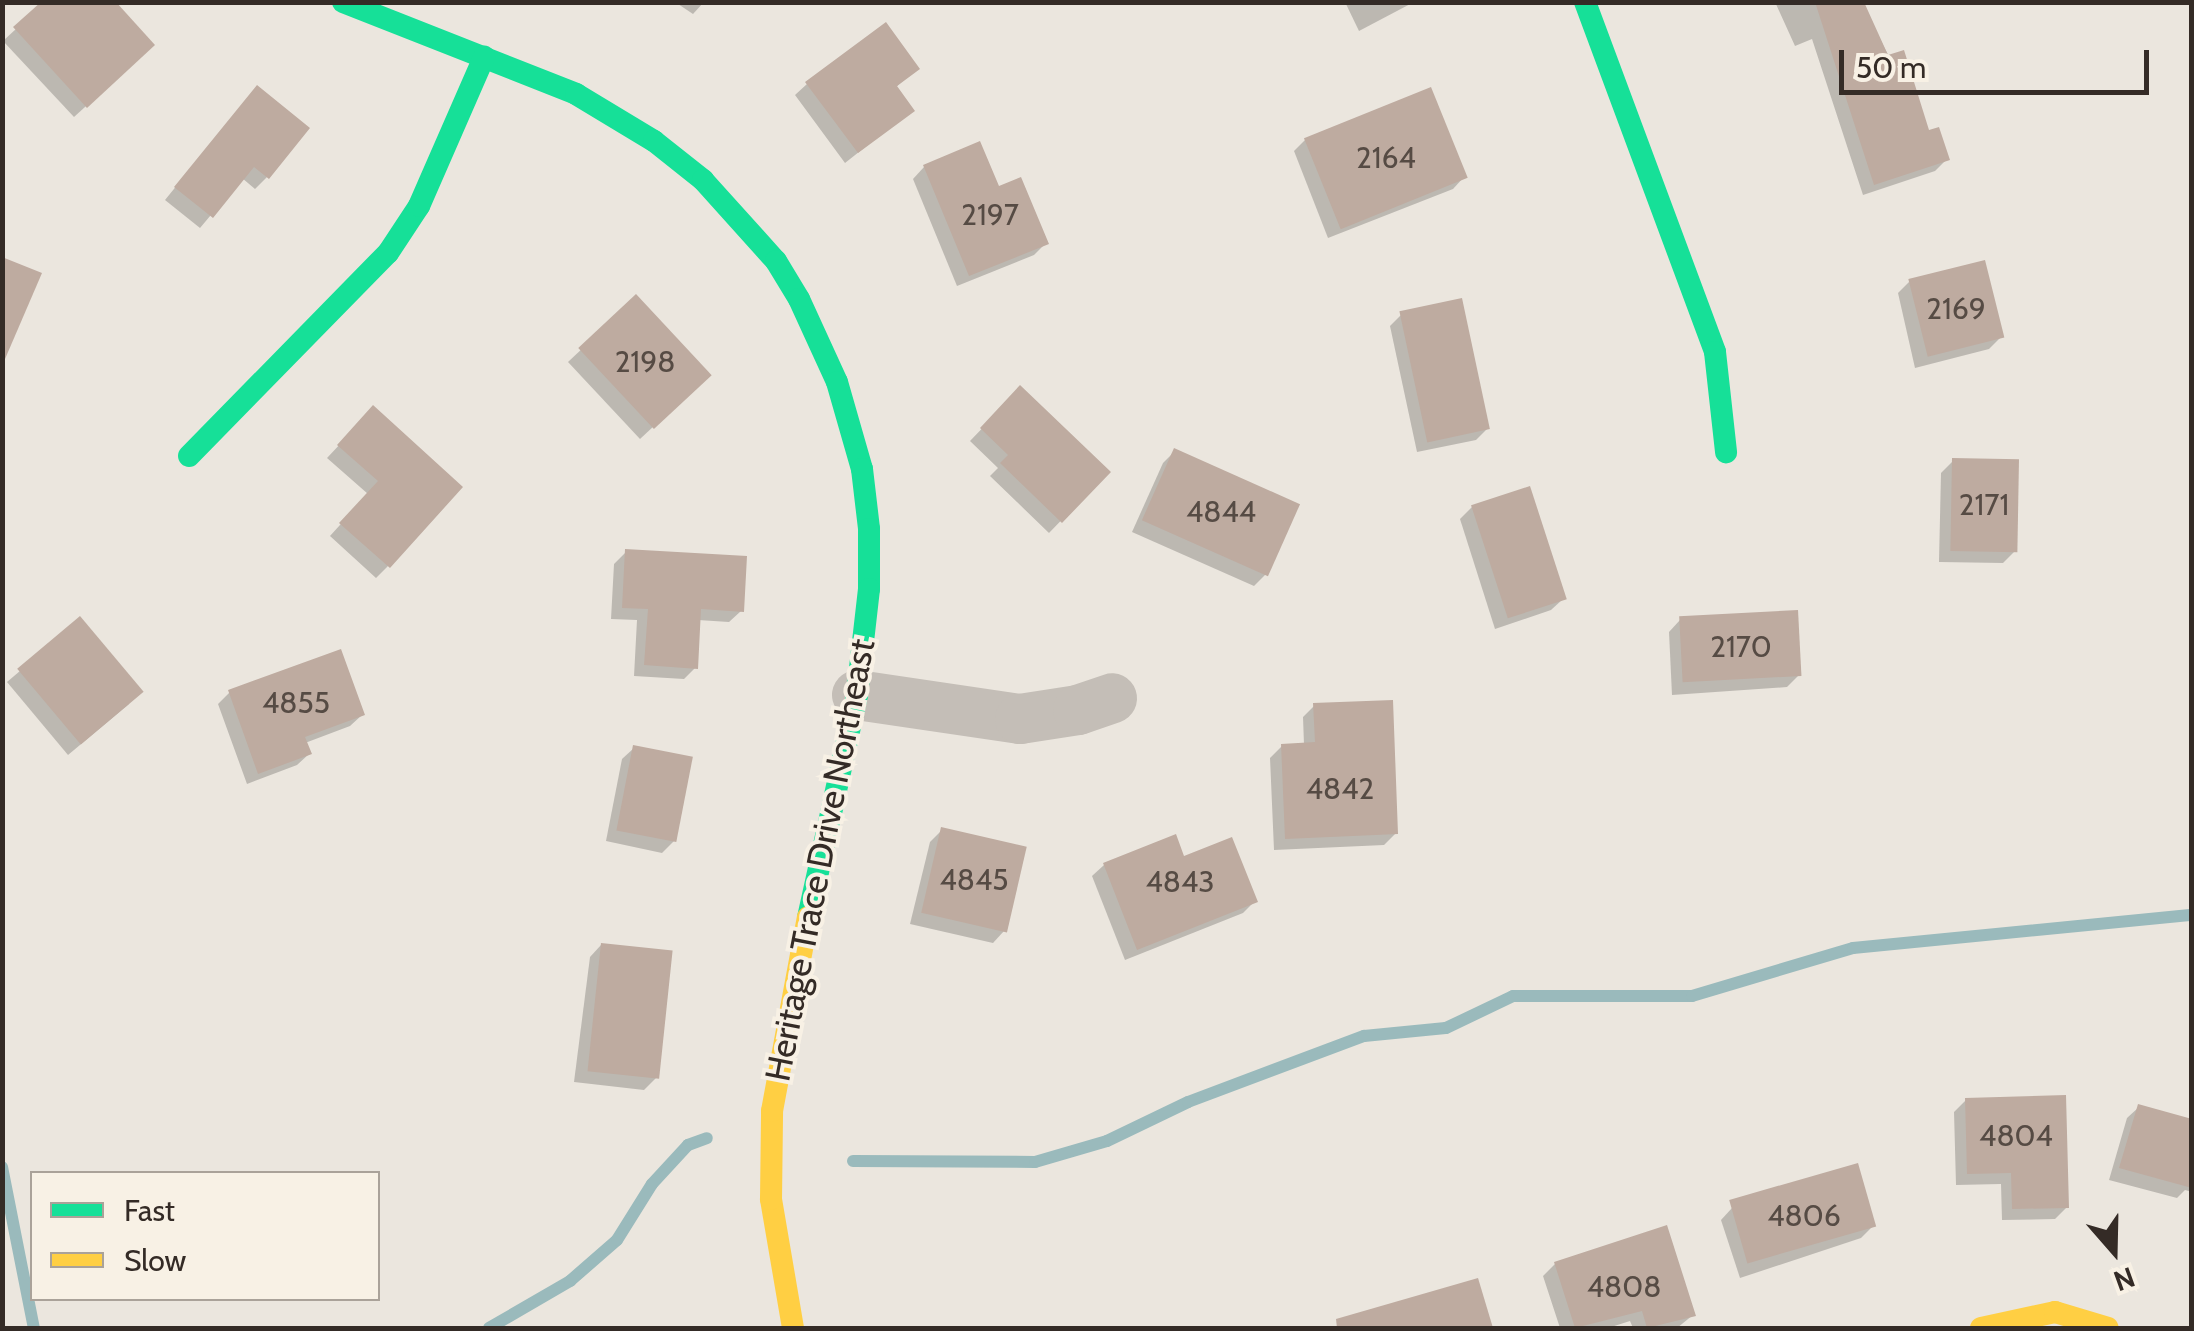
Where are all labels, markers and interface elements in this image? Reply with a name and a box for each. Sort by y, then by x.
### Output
scale bar [1844,30,2154,92]
text: 50 m [1856,49,1926,86]
house number: 2164 [1356,140,1416,176]
house number: 2197 [961,197,1019,233]
house number: 2169 [1926,291,1986,327]
house number: 2198 [615,344,675,380]
house number: 2171 [1959,487,2009,523]
house number: 4844 [1186,494,1256,530]
house number: 2170 [1710,629,1772,665]
street label: Heritage Trace Drive Northeast [756,635,884,1085]
house number: 4855 [262,685,330,721]
house number: 4842 [1306,771,1374,807]
house number: 4845 [939,862,1009,898]
house number: 4843 [1145,864,1215,900]
house number: 4804 [1979,1118,2053,1154]
legend [30,1171,380,1301]
text: Fast [124,1192,175,1229]
house number: 4806 [1767,1198,1841,1234]
north arrow [2064,1201,2164,1301]
text: Slow [124,1242,186,1279]
text: N [2109,1260,2139,1299]
house number: 4808 [1587,1269,1661,1305]

